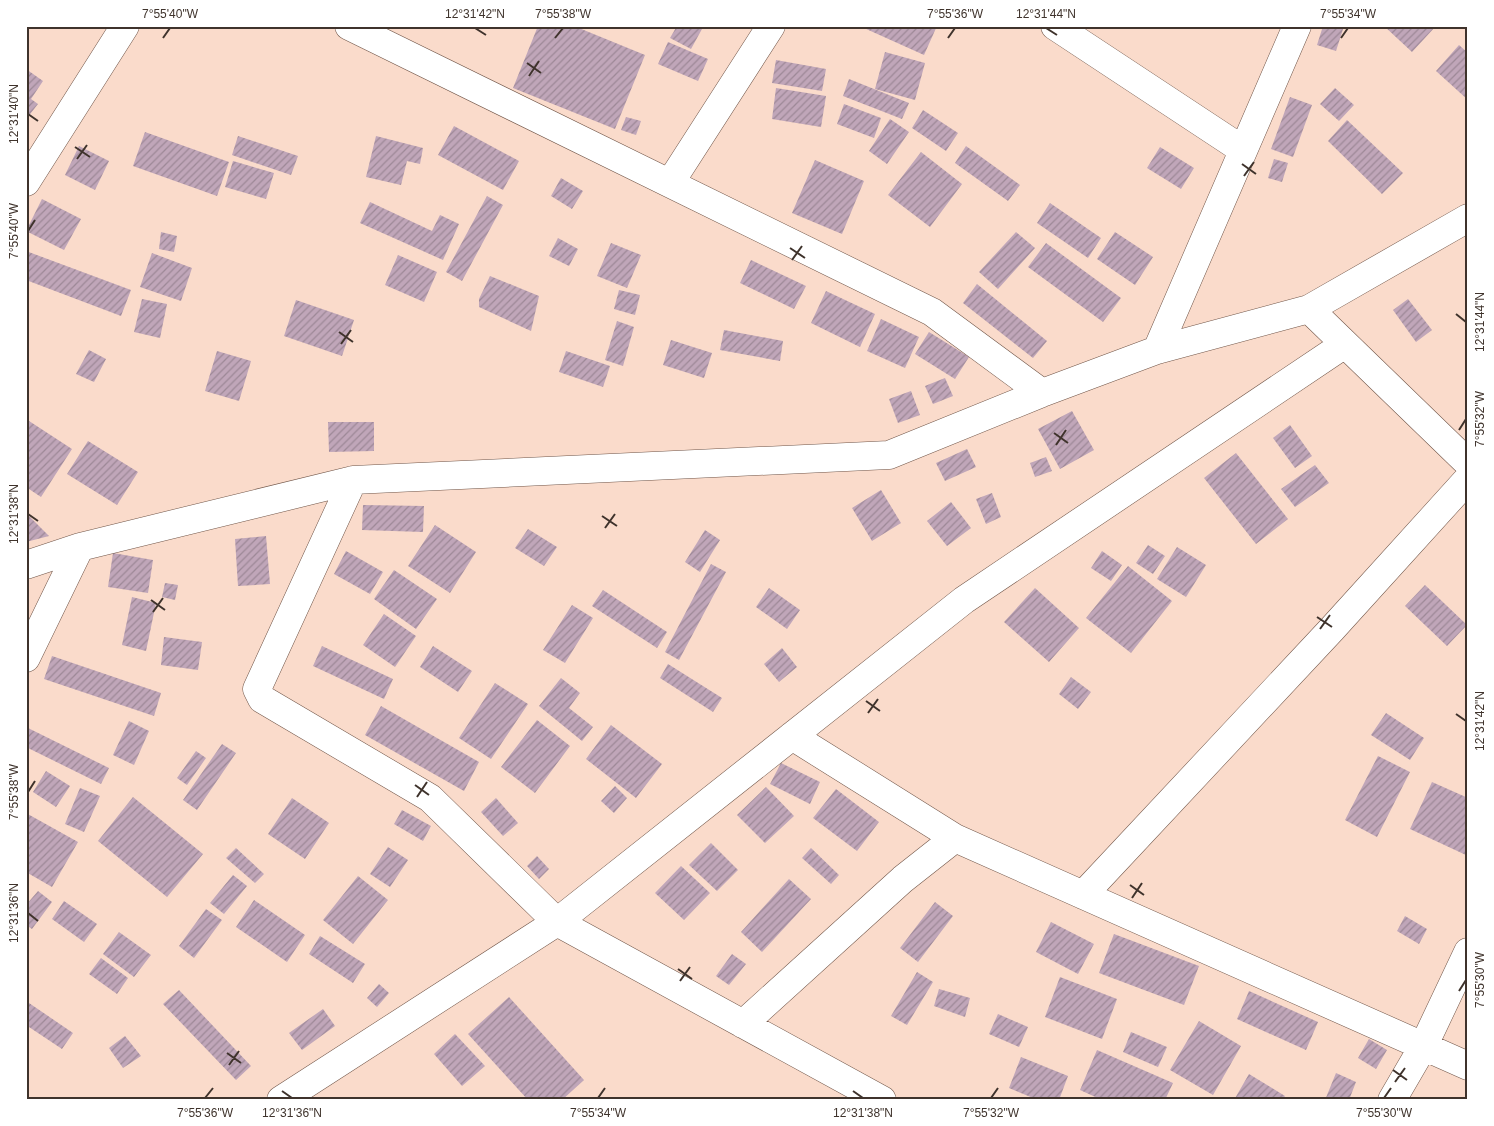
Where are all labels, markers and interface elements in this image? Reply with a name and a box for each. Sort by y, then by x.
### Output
text: 7°55'40"W [142,7,199,21]
text: 12°31'42"N [445,7,505,21]
text: 7°55'38"W [535,7,592,21]
text: 7°55'36"W [927,7,984,21]
text: 12°31'44"N [1016,7,1076,21]
text: 7°55'34"W [1320,7,1377,21]
text: 12°31'40"N [7,84,21,144]
text: 7°55'40"W [7,202,21,259]
text: 12°31'44"N [1473,292,1487,352]
text: 7°55'32"W [1473,390,1487,447]
text: 12°31'38"N [7,484,21,544]
text: 12°31'42"N [1473,691,1487,751]
text: 7°55'38"W [7,763,21,820]
text: 12°31'36"N [7,883,21,943]
text: 7°55'30"W [1473,951,1487,1008]
text: 7°55'36"W [177,1106,234,1120]
text: 12°31'36"N [262,1106,322,1120]
text: 7°55'34"W [570,1106,627,1120]
text: 12°31'38"N [833,1106,893,1120]
text: 7°55'32"W [963,1106,1020,1120]
text: 7°55'30"W [1356,1106,1413,1120]

